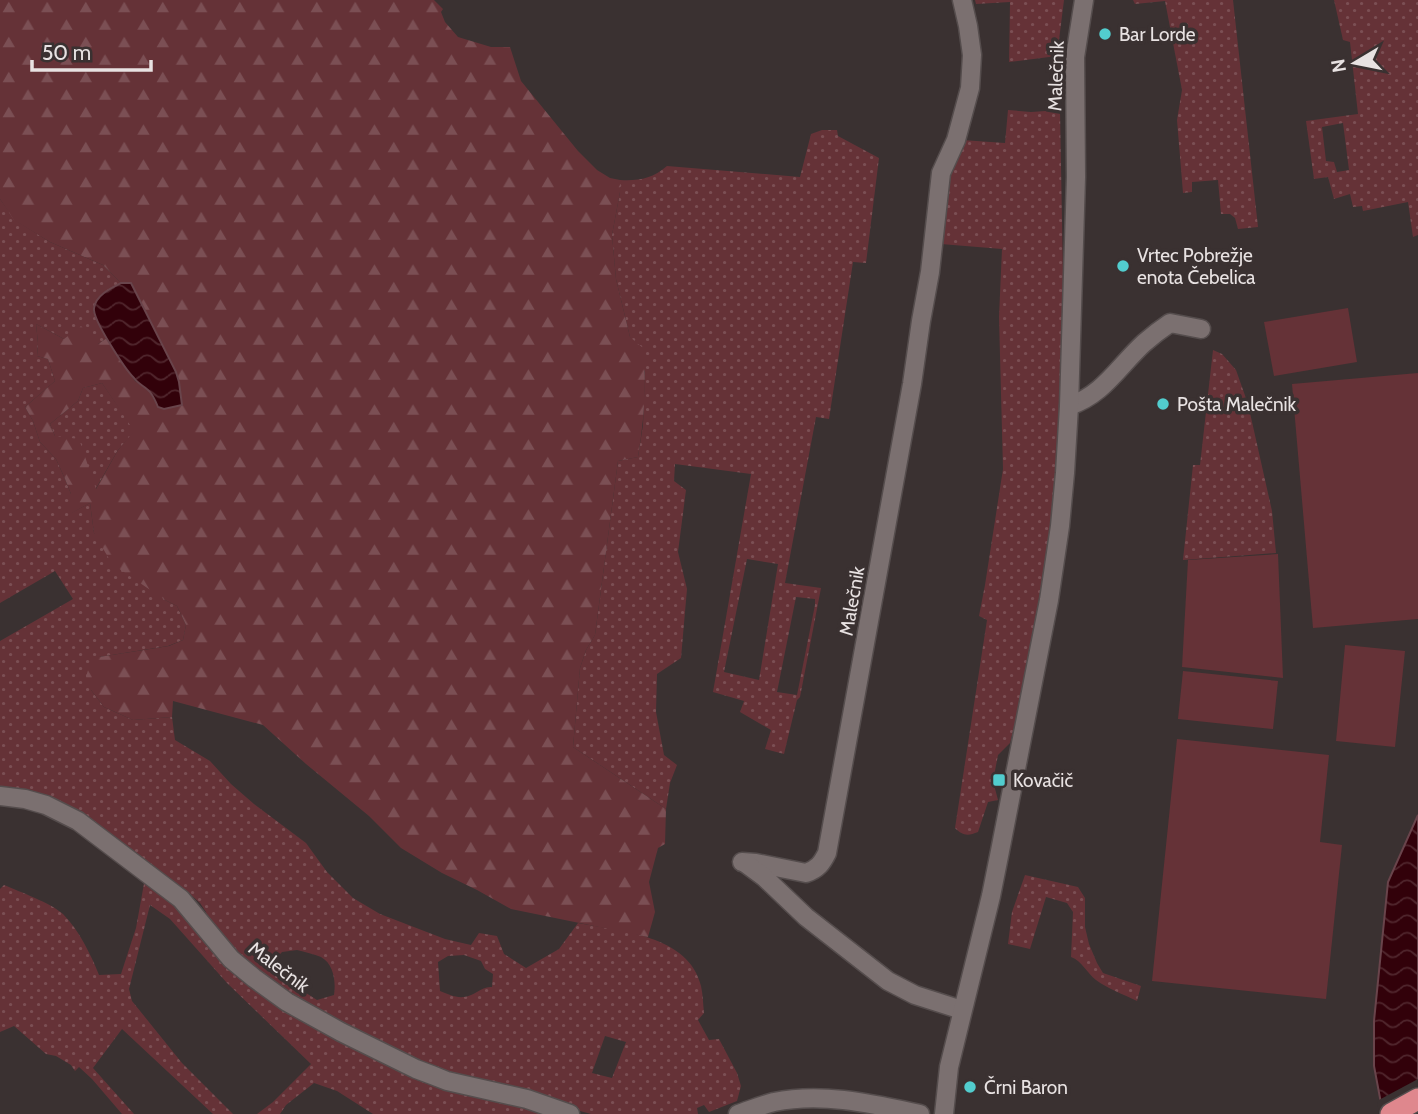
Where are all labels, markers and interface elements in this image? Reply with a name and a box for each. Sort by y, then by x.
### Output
place label: Bar Lorde [1119,23,1196,46]
marker: Bar Lorde [1097,26,1113,42]
scale bar [32,28,150,72]
north arrow [1320,28,1390,98]
text: 50 m [42,40,91,65]
street label: Malečnik [1043,40,1069,112]
text: N [1326,57,1351,74]
place label: Vrtec Pobrežje enota Čebelica [1137,244,1255,289]
marker: Vrtec Pobrežje enota Čebelica [1115,258,1131,274]
place label: Pošta Malečnik [1177,393,1297,416]
marker: Pošta Malečnik [1155,396,1171,412]
street label: Malečnik [835,564,870,638]
place label: Kovačič [1013,769,1073,792]
marker: Kovačič [991,772,1007,788]
street label: Malečnik [244,937,314,998]
place label: Črni Baron [984,1075,1068,1099]
marker: Črni Baron [962,1079,978,1095]

